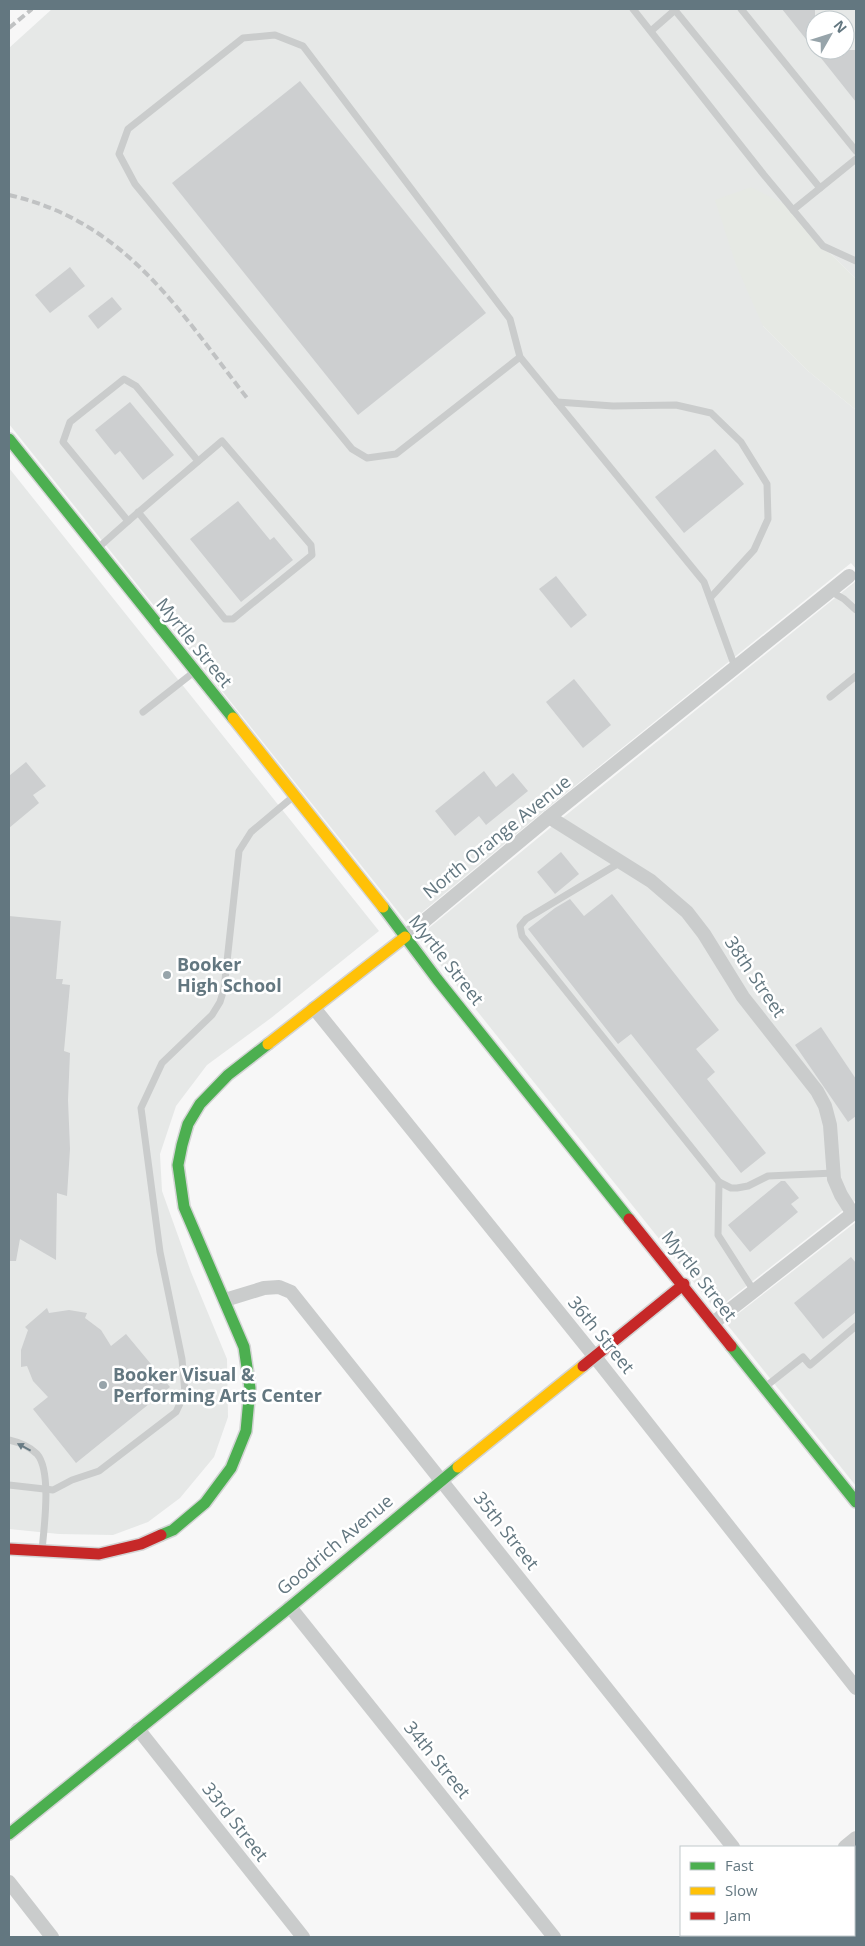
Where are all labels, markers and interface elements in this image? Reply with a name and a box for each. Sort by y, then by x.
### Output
north arrow [805,10,855,60]
text: N [830,16,851,37]
street label: Myrtle Street [151,593,238,692]
street label: North Orange Avenue [418,769,575,903]
street label: Myrtle Street [404,909,490,1010]
street label: 38th Street [720,931,792,1022]
place label: Booker High School [177,952,282,997]
marker: Booker High School [161,969,173,981]
street label: Myrtle Street [657,1225,743,1326]
street label: 36th Street [563,1291,640,1378]
place label: Booker Visual & Performing Arts Center [113,1362,322,1407]
marker: Booker Visual & Performing Arts Center [97,1379,109,1391]
one-way arrow [17,1443,32,1451]
street label: 35th Street [469,1486,545,1574]
street label: Goodrich Avenue [271,1489,397,1600]
street label: 34th Street [399,1716,476,1803]
street label: 33rd Street [197,1777,274,1866]
legend [680,1846,855,1936]
text: Fast [725,1855,754,1875]
text: Slow [725,1880,758,1900]
text: Jam [723,1905,751,1925]

